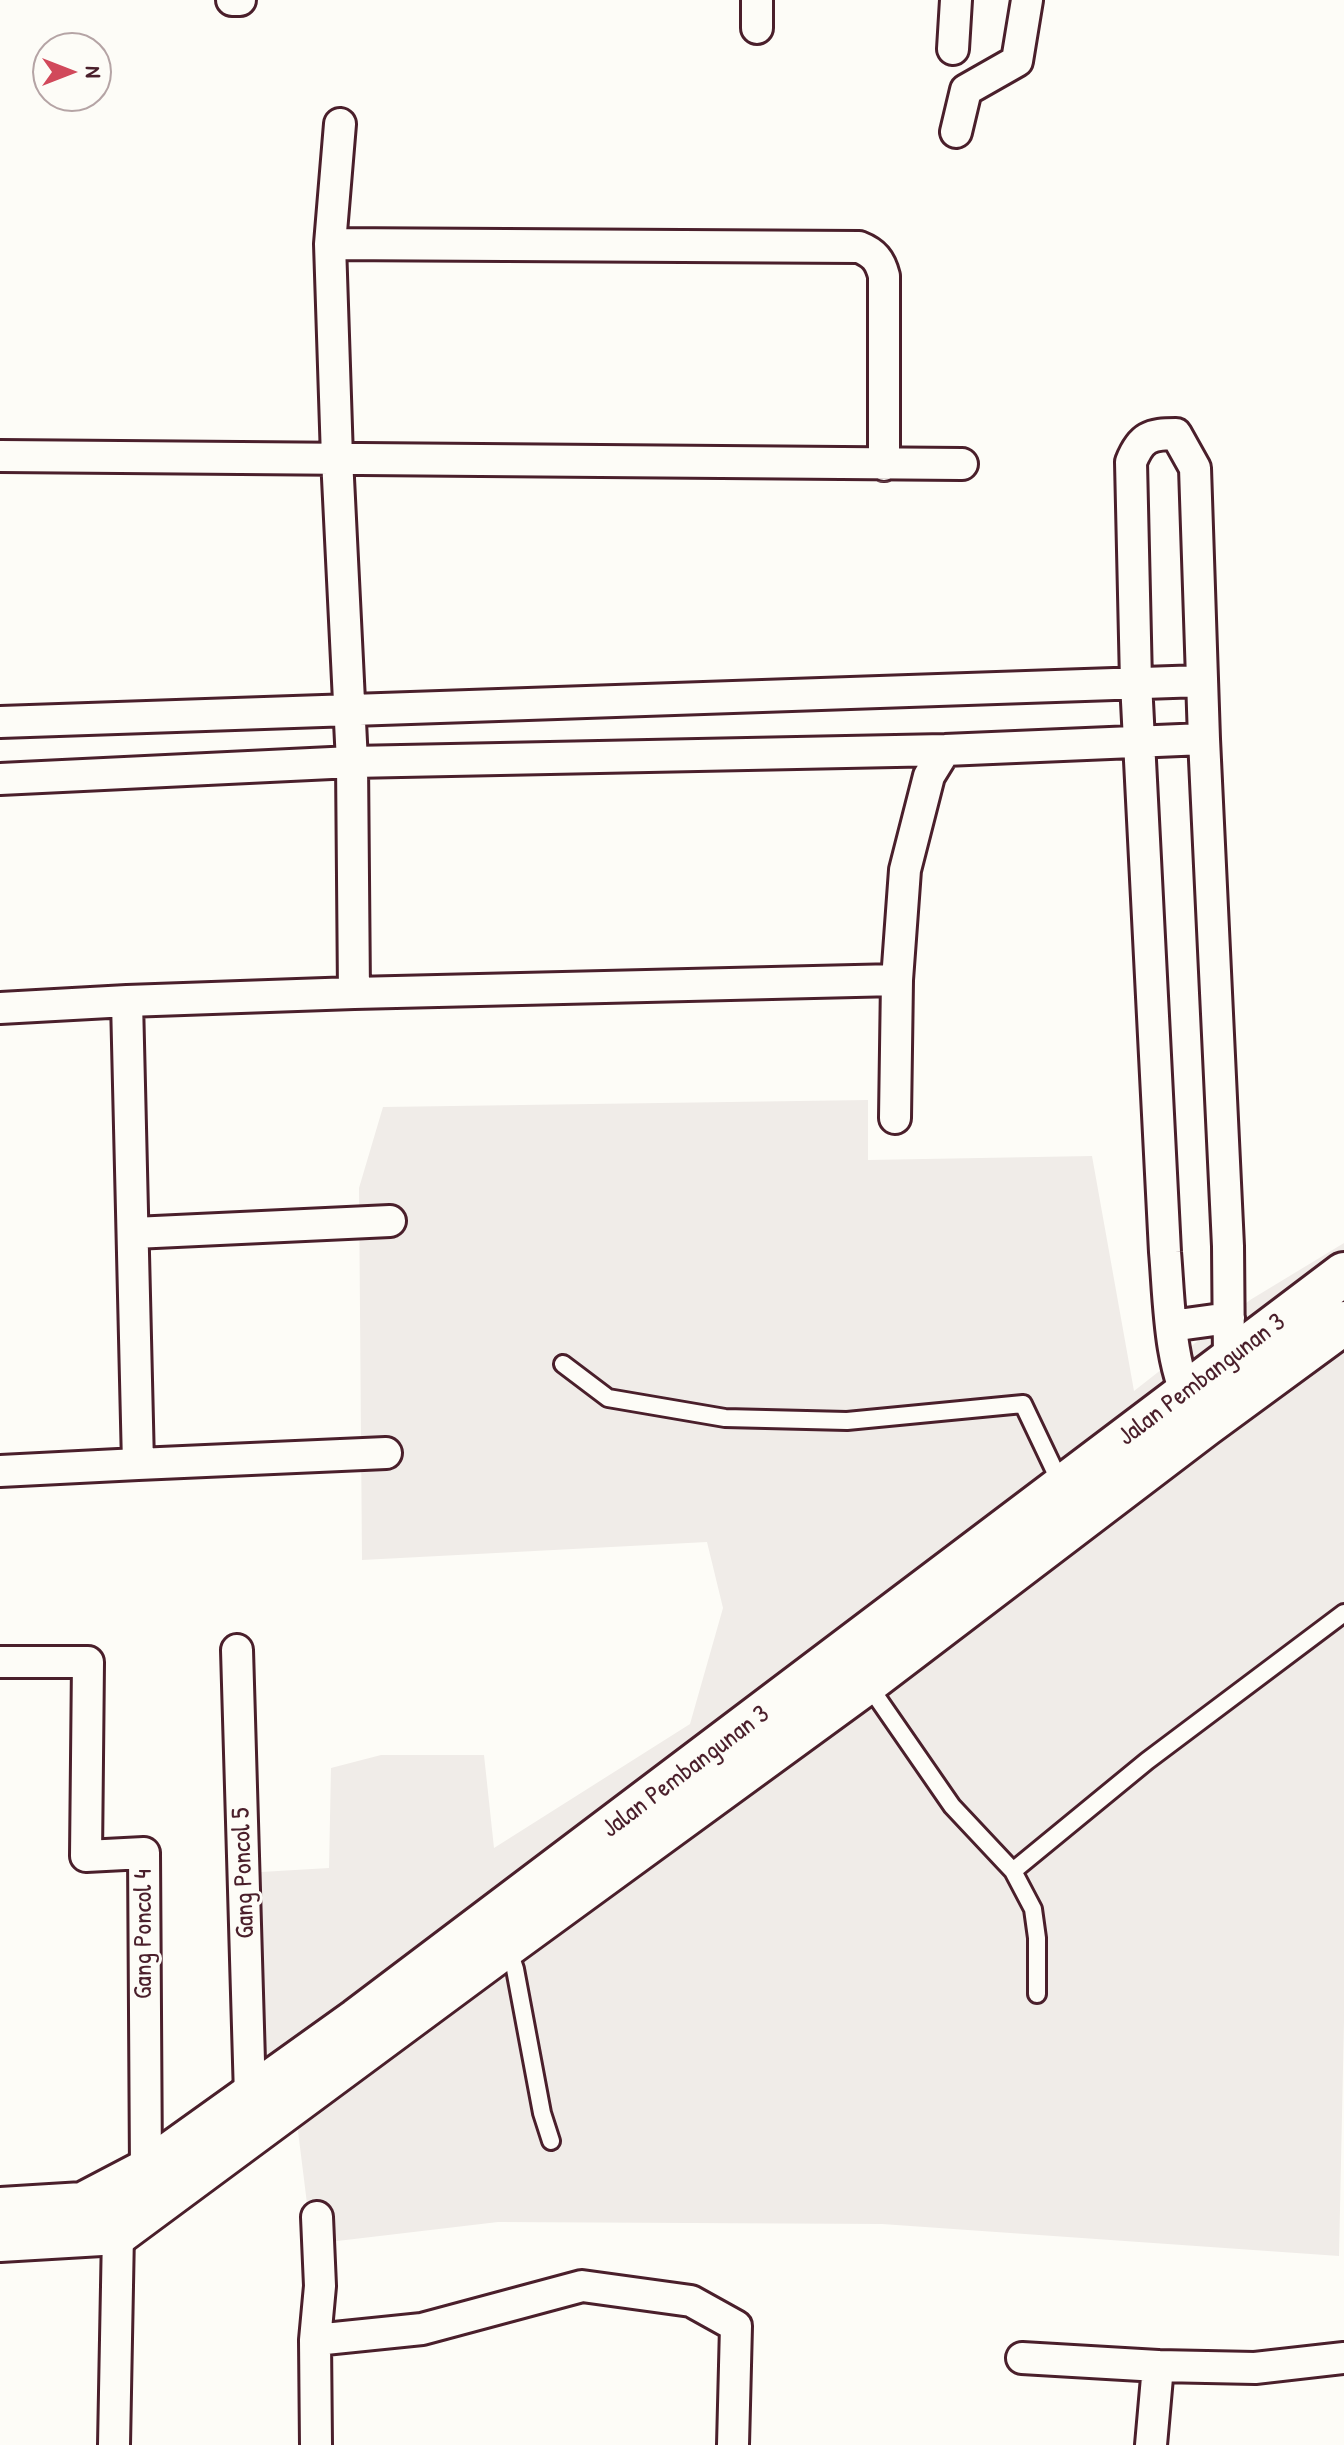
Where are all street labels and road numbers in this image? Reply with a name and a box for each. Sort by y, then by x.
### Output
street label: Jalan Pembangunan 3 [1112,1307,1292,1453]
street label: Jalan Pembangunan 3 [596,1699,776,1845]
street label: Gang Poncol 5 [226,1807,262,1939]
street label: Gang Poncol 4 [128,1869,160,1999]

